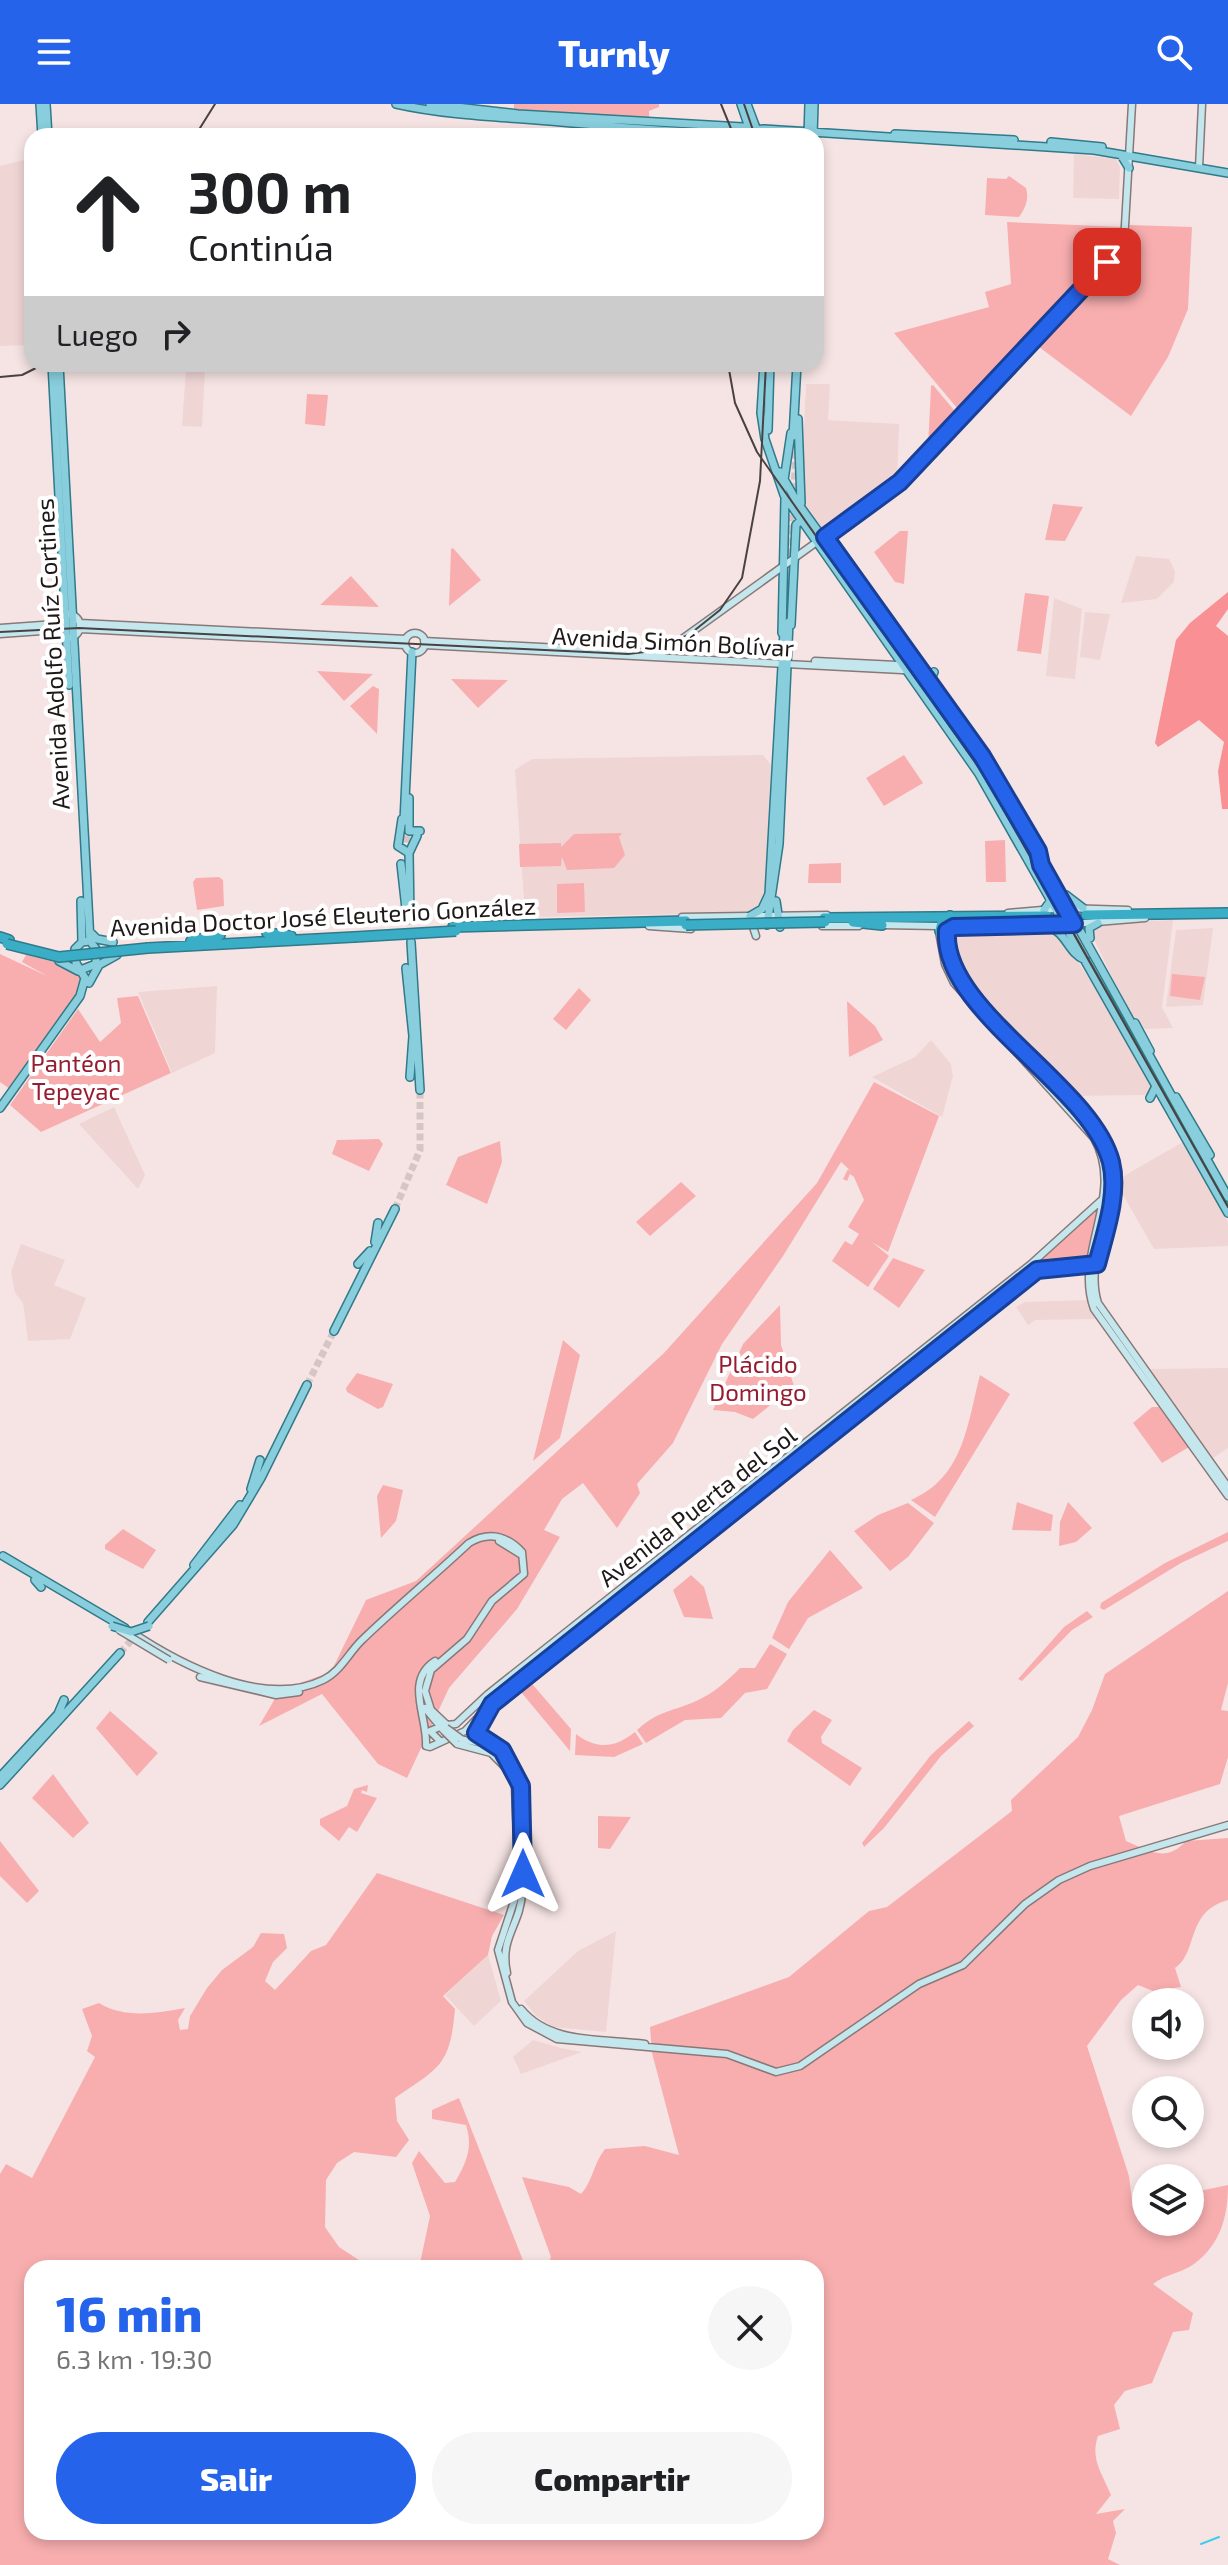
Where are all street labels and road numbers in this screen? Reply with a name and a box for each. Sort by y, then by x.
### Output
street label: Avenida Adolfo Ruíz Cortines [29,498,75,810]
street label: Avenida Simón Bolívar [551,620,795,662]
street label: Avenida Doctor José Eleuterio González [109,890,537,942]
street label: Avenida Puerta del Sol [592,1420,802,1592]

